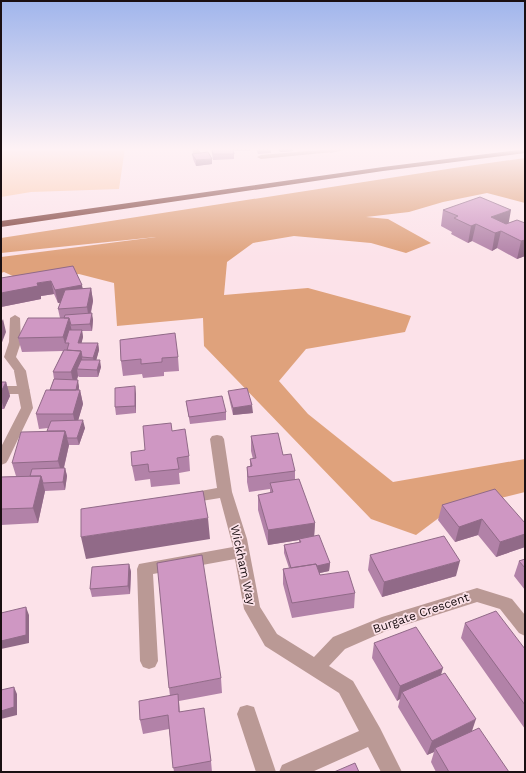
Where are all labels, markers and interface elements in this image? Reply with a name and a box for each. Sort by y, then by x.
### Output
street label: Wickham Way [228,524,258,607]
street label: Burgate Crescent [371,590,471,636]

